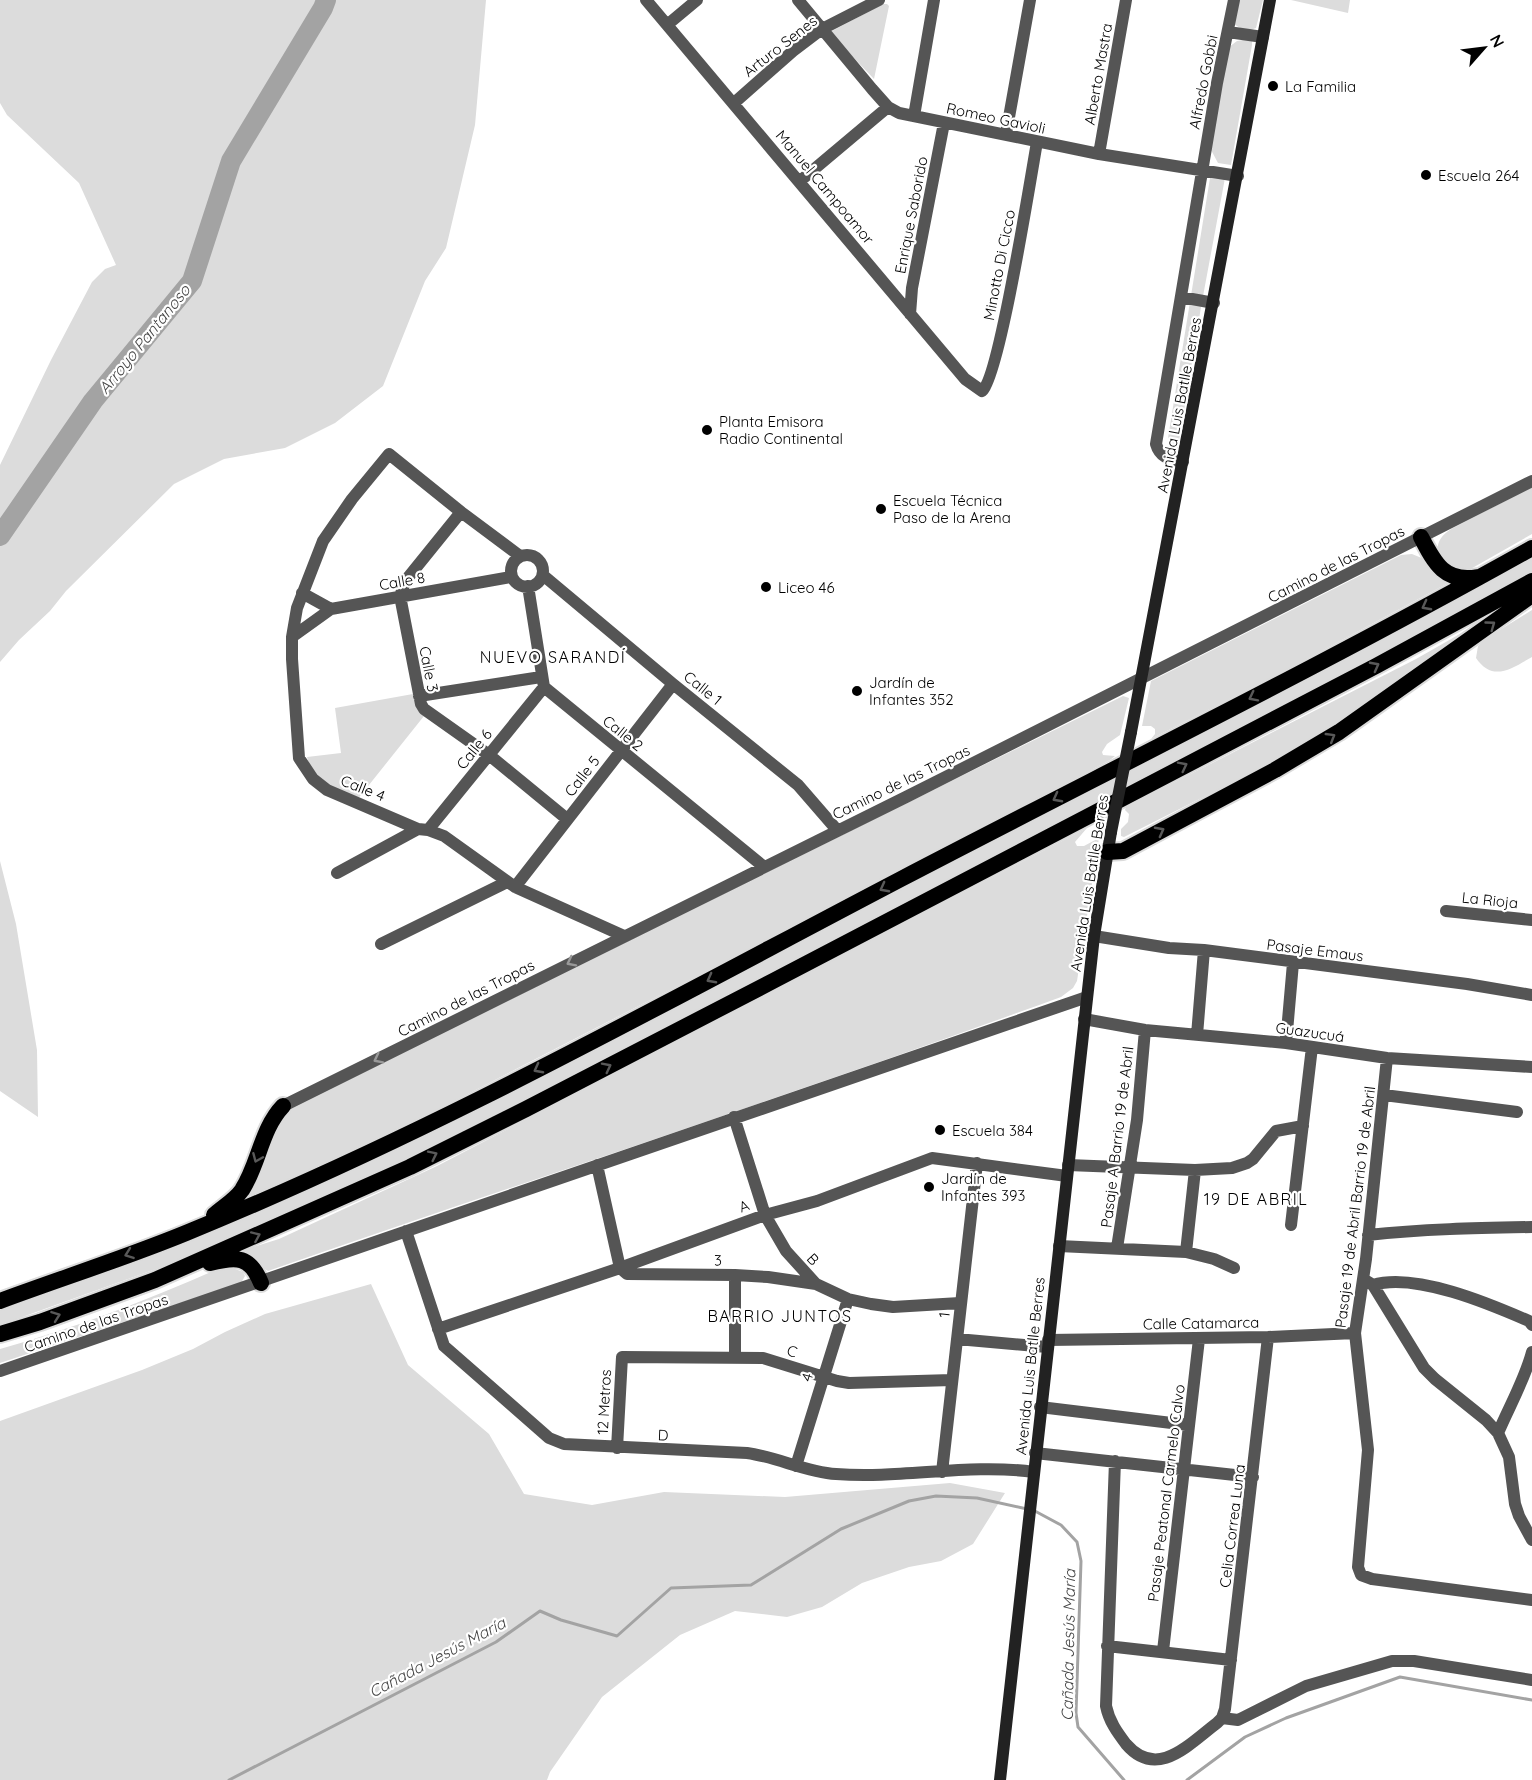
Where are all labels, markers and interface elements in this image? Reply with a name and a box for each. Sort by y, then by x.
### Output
street label: Arturo Senes [739,11,821,81]
north arrow [1454,18,1514,78]
street label: Alberto Mastra [1080,22,1116,126]
text: N [1486,31,1509,51]
street label: Alfredo Gobbi [1185,33,1221,131]
place label: La Familia [1285,77,1356,96]
marker: La Familia [1266,79,1280,93]
street label: Romeo Gavioli [945,98,1047,138]
street label: Manuel Campoamor [772,126,878,248]
street label: Enrique Saborido [890,155,932,275]
place label: Escuela 264 [1438,166,1520,185]
marker: Escuela 264 [1419,168,1433,182]
street label: Minotto Di Cicco [979,208,1019,322]
water label: Arroyo Pantanoso [94,279,195,398]
street label: Avenida Luis Batlle Berres [1153,315,1205,495]
place label: Planta Emisora Radio Continental [719,412,843,448]
marker: Planta Emisora Radio Continental [700,423,714,437]
place label: Escuela Técnica Paso de la Arena [893,491,1011,527]
marker: Escuela Técnica Paso de la Arena [874,502,888,516]
street label: Camino de las Tropas [1264,521,1408,607]
street label: Calle 8 [378,568,426,594]
place label: Liceo 46 [778,578,835,597]
marker: Liceo 46 [759,580,773,594]
one-way arrow [1421,599,1432,611]
one-way arrow [1485,621,1496,632]
street label: Calle 3 [415,645,443,694]
district label: NUEVO SARANDÍ [480,647,626,667]
one-way arrow [1369,662,1379,673]
street label: Calle 1 [680,667,726,709]
place label: Jardín de Infantes 352 [869,673,954,709]
marker: Jardín de Infantes 352 [850,684,864,698]
one-way arrow [1248,690,1259,701]
street label: Calle 2 [599,711,647,755]
street label: Calle 6 [452,725,496,773]
one-way arrow [1325,732,1335,744]
street label: Camino de las Tropas [829,740,973,824]
street label: Calle 5 [560,752,604,800]
one-way arrow [1177,762,1188,773]
street label: Calle 4 [338,771,388,805]
one-way arrow [1052,791,1063,802]
street label: Avenida Luis Batlle Berres [1066,793,1112,973]
one-way arrow [1154,827,1165,838]
one-way arrow [879,881,890,893]
street label: La Rioja [1461,888,1519,912]
street label: Pasaje Emaus [1265,935,1365,965]
street label: Camino de las Tropas [394,955,538,1041]
one-way arrow [567,955,578,966]
one-way arrow [706,971,717,983]
street label: Guazucuá [1274,1018,1346,1046]
street label: Pasaje A Barrio 19 de Abril [1096,1045,1138,1229]
one-way arrow [374,1052,385,1063]
one-way arrow [534,1062,544,1073]
one-way arrow [601,1063,612,1074]
street label: Pasaje 19 de Abril Barrio 19 de Abril [1331,1085,1379,1329]
place label: Escuela 384 [952,1121,1033,1140]
marker: Escuela 384 [933,1123,947,1137]
one-way arrow [427,1151,438,1162]
one-way arrow [252,1152,264,1163]
place label: Jardín de Infantes 393 [941,1169,1025,1205]
marker: Jardín de Infantes 393 [922,1180,936,1194]
district label: 19 DE ABRIL [1204,1189,1308,1209]
street label: A [736,1195,752,1217]
one-way arrow [250,1231,261,1243]
one-way arrow [124,1246,135,1259]
street label: B [803,1249,823,1269]
street label: 3 [714,1250,722,1270]
street label: Avenida Luis Batlle Berres [1011,1276,1049,1456]
street label: Camino de las Tropas [22,1289,170,1357]
district label: BARRIO JUNTOS [707,1306,853,1326]
one-way arrow [50,1311,61,1324]
street label: 1 [934,1311,954,1319]
street label: Calle Catamarca [1143,1312,1259,1334]
street label: C [784,1340,800,1362]
street label: 12 Metros [593,1369,615,1435]
street label: 4 [797,1370,817,1384]
street label: Pasaje Peatonal Carmelo Calvo [1143,1383,1189,1603]
street label: D [657,1425,669,1445]
street label: Celia Correa Luna [1215,1463,1249,1589]
water label: Cañada Jesús María [1057,1568,1079,1721]
water label: Cañada Jesús María [365,1612,510,1701]

